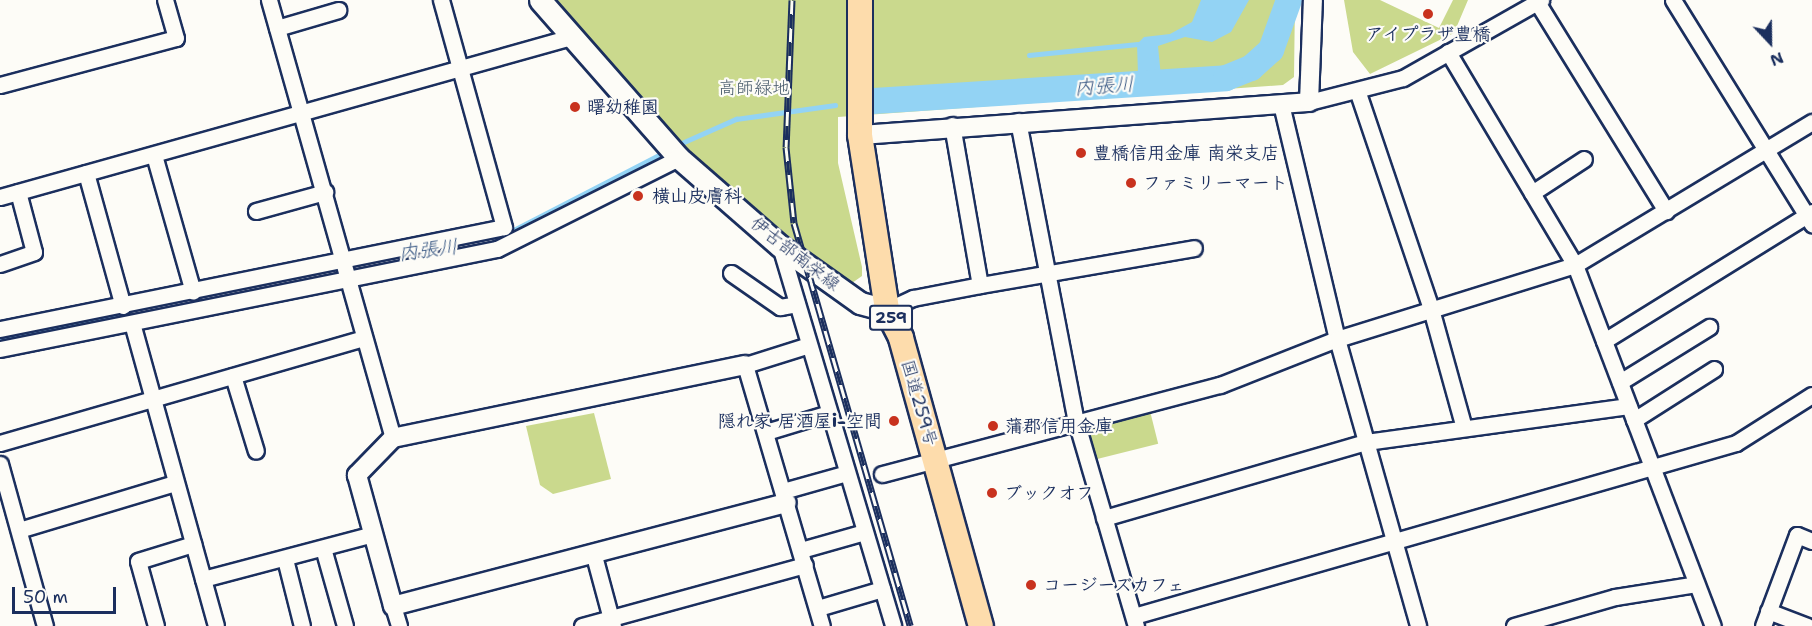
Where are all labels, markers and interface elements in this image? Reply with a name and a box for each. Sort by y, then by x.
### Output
marker: アイプラザ豊橋 [1421,7,1435,21]
north arrow [1740,12,1800,72]
place label: アイプラザ豊橋 [1365,23,1491,45]
text: N [1767,47,1787,71]
water label: 内張川 [1073,72,1135,100]
park label: 高師緑地 [718,77,790,99]
place label: 曙幼稚園 [587,96,659,118]
marker: 曙幼稚園 [568,100,582,114]
place label: 豊橋信用金庫 南栄支店 [1093,142,1279,164]
marker: 豊橋信用金庫 南栄支店 [1074,146,1088,160]
place label: ファミリーマート [1143,172,1287,194]
marker: ファミリーマート [1124,176,1138,190]
place label: 横山皮膚科 [652,185,742,207]
marker: 横山皮膚科 [629,187,647,205]
street label: 伊古部南栄線 [746,212,844,296]
water label: 内張川 [397,234,459,266]
road number: 259 [868,305,914,331]
street label: 国道259号 [896,357,942,449]
place label: 隠れ家 居酒屋i-空間 [718,410,882,432]
marker: 隠れ家 居酒屋i-空間 [887,414,901,428]
place label: 蒲郡信用金庫 [1005,415,1113,437]
marker: 蒲郡信用金庫 [986,419,1000,433]
place label: ブックオフ [1004,482,1094,504]
marker: ブックオフ [985,486,999,500]
place label: コージーズカフェ [1043,574,1187,596]
scale bar [15,575,118,613]
marker: コージーズカフェ [1024,578,1038,592]
text: 50 m [23,585,68,609]

